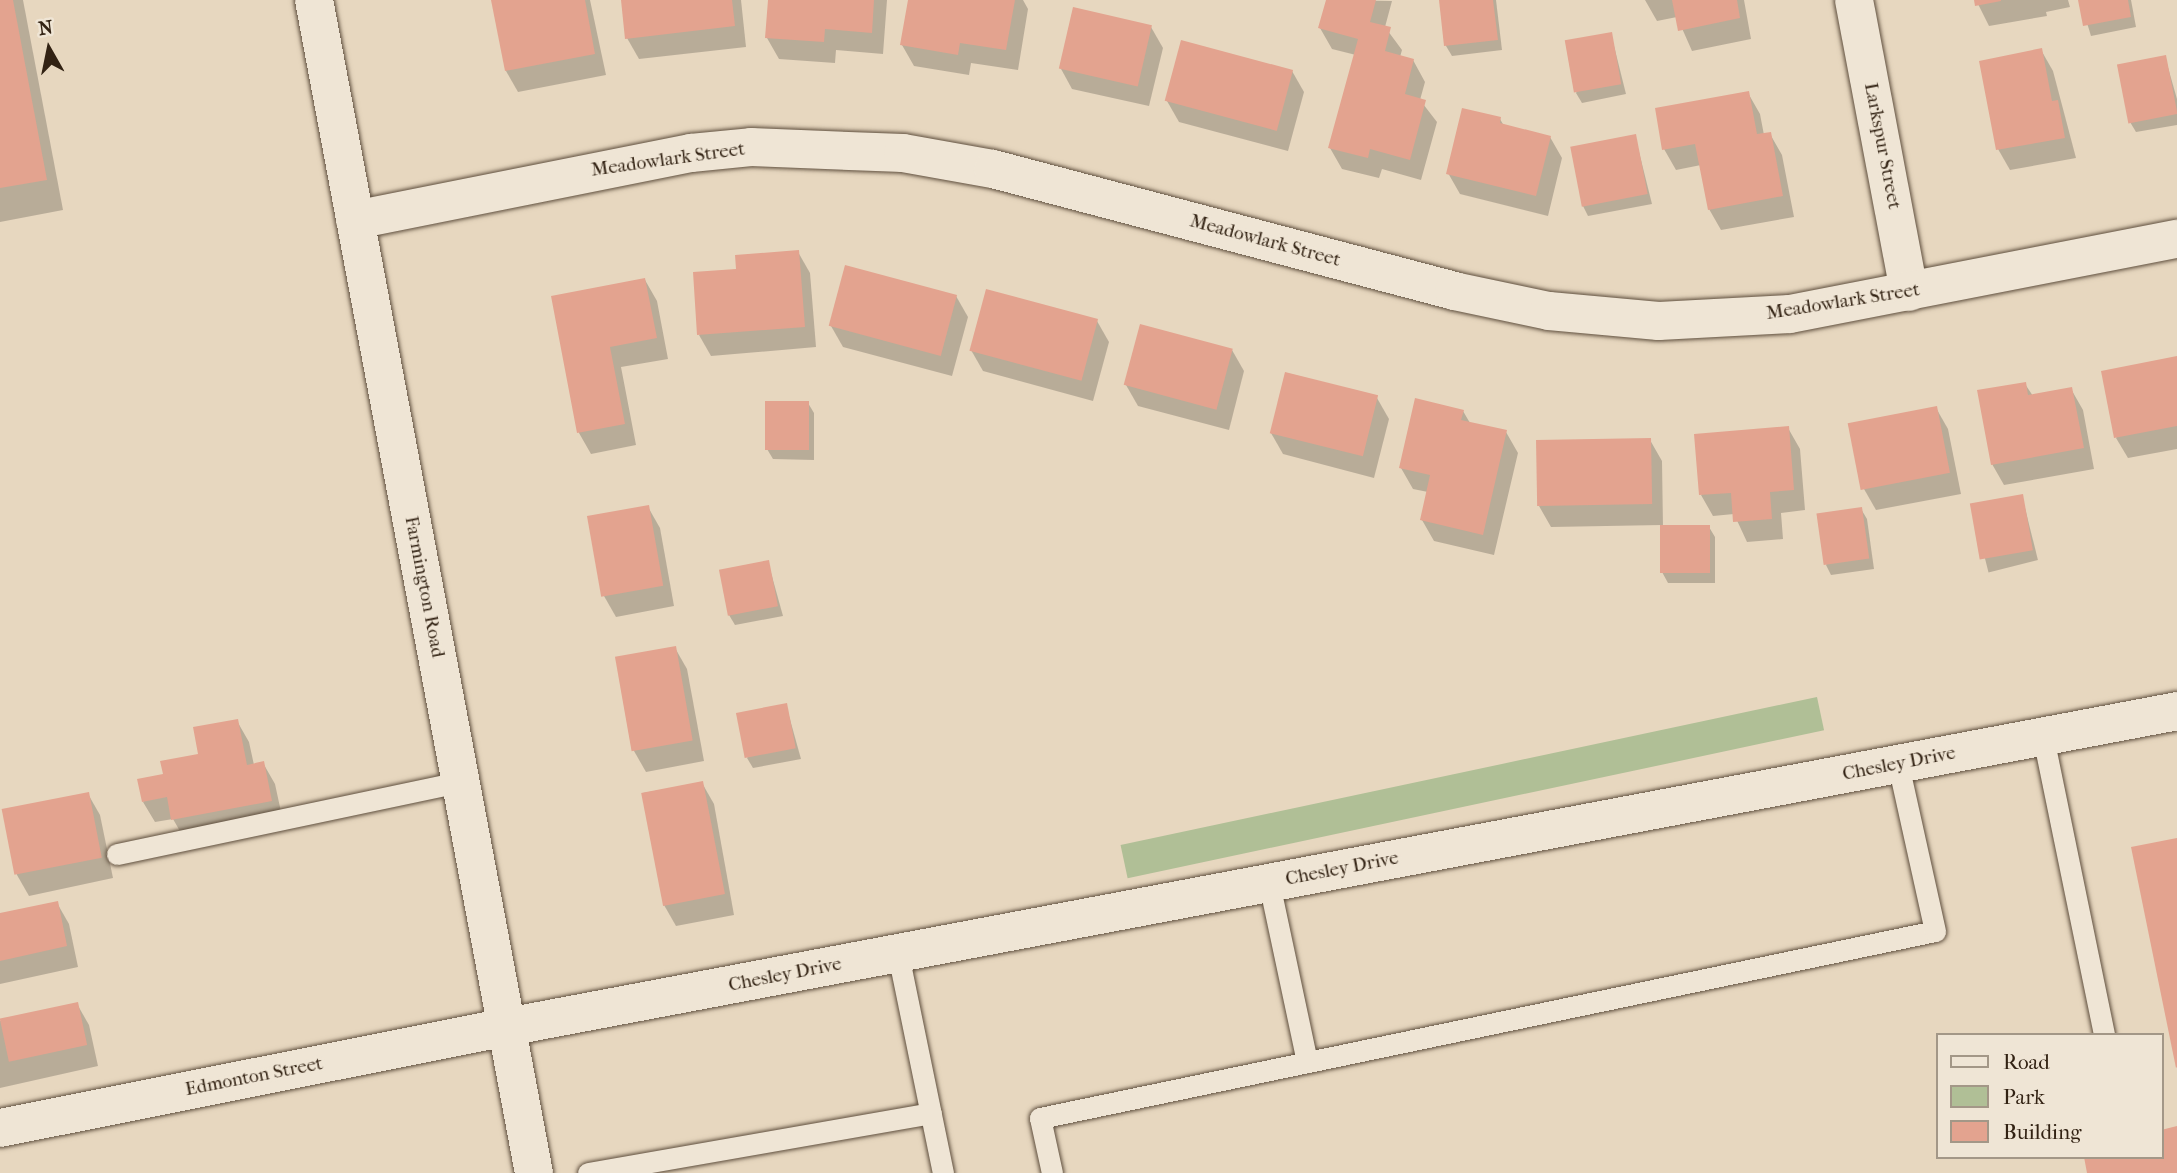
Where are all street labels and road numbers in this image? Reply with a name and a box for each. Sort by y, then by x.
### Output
street label: Larkspur Street [1859,81,1905,211]
street label: Meadowlark Street [590,138,746,182]
street label: Meadowlark Street [1187,210,1343,272]
street label: Meadowlark Street [1765,279,1921,325]
street label: Farmington Road [399,514,449,660]
street label: Chesley Drive [1841,742,1957,786]
street label: Chesley Drive [1284,847,1400,891]
street label: Chesley Drive [727,953,843,997]
street label: Edmonton Street [183,1052,325,1102]

